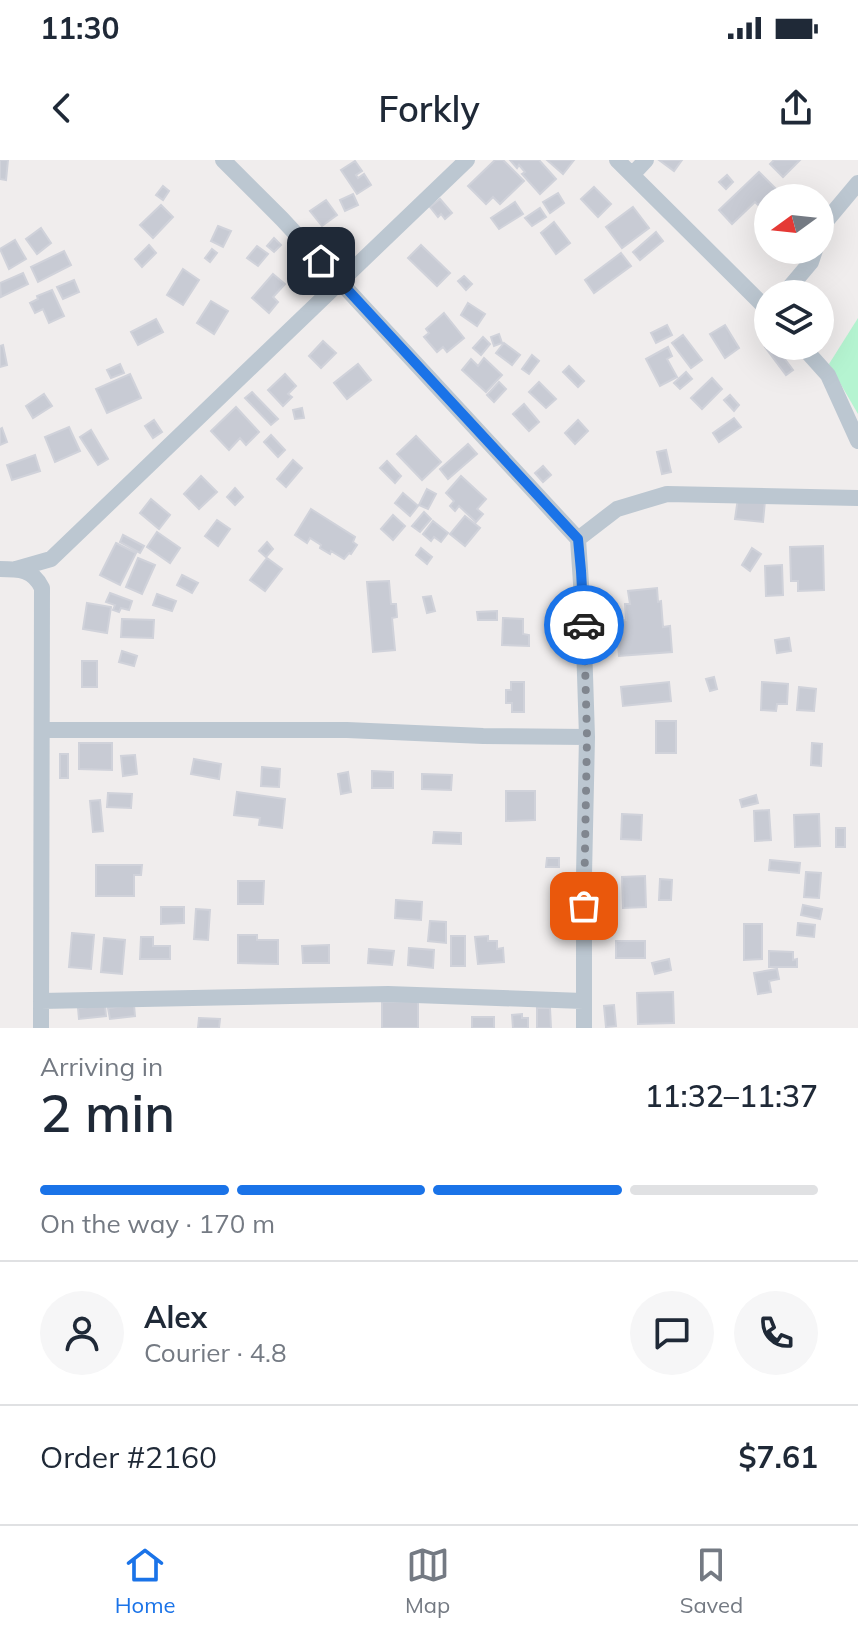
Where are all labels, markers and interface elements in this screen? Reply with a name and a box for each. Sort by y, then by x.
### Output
text: 11:30 [40,9,119,47]
icon: back [40,86,84,130]
text: Forkly [378,86,480,131]
icon: share [774,86,818,130]
north arrow [754,184,834,264]
map controls [754,184,834,360]
pin [287,227,355,295]
icon: home [299,239,343,283]
button: layers [754,280,834,360]
courier [544,585,624,665]
icon: car [562,603,606,647]
pin [550,872,618,940]
icon: bag [562,884,606,928]
text: Arriving in [40,1050,163,1083]
text: 11:32–11:37 [645,1077,818,1115]
text: 2 min [40,1080,175,1145]
text: On the way · 170 m [40,1207,275,1240]
button: person [40,1291,124,1375]
button: chat [630,1291,714,1375]
button: phone [734,1291,818,1375]
text: Alex [144,1298,207,1336]
text: Courier · 4.8 [144,1336,287,1369]
text: Order #2160 [40,1438,217,1476]
text: $7.61 [739,1438,818,1476]
tab: Home [115,1543,175,1619]
tab: Map [405,1543,450,1619]
tab: Saved [680,1543,743,1619]

